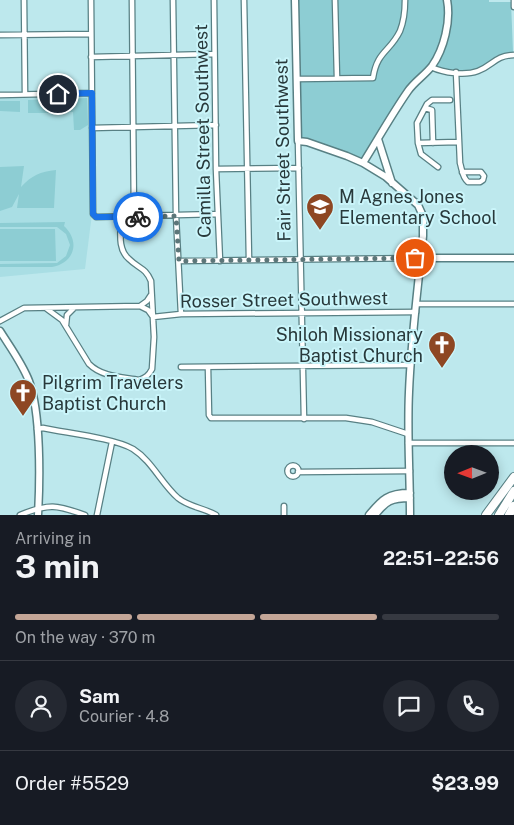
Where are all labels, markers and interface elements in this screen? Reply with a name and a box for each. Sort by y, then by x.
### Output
street label: Camilla Street Southwest [190,24,215,238]
street label: Fair Street Southwest [270,58,295,242]
pin [37,73,79,115]
icon: home [44,80,72,108]
place label: M Agnes Jones Elementary School [339,186,497,228]
courier [113,192,163,242]
school or university icon: M Agnes Jones Elementary School [305,192,335,231]
icon: bike [124,203,152,231]
pin [394,237,436,279]
icon: bag [401,244,429,272]
street label: Rosser Street Southwest [180,287,388,312]
place label: Shiloh Missionary Baptist Church [276,324,423,366]
church icon: Shiloh Missionary Baptist Church [427,330,457,369]
place label: Pilgrim Travelers Baptist Church [42,372,183,414]
church icon: Pilgrim Travelers Baptist Church [8,378,38,417]
north arrow [444,445,499,500]
map controls [444,445,499,500]
text: Arriving in [15,529,91,548]
text: 22:51–22:56 [383,547,499,569]
text: 3 min [15,548,100,585]
text: On the way · 370 m [15,628,155,647]
button: person [15,680,67,732]
button: chat [383,680,435,732]
button: phone [447,680,499,732]
text: Sam [79,685,120,707]
text: Courier · 4.8 [79,707,169,726]
text: Order #5529 [15,772,129,794]
text: $23.99 [431,772,499,794]

